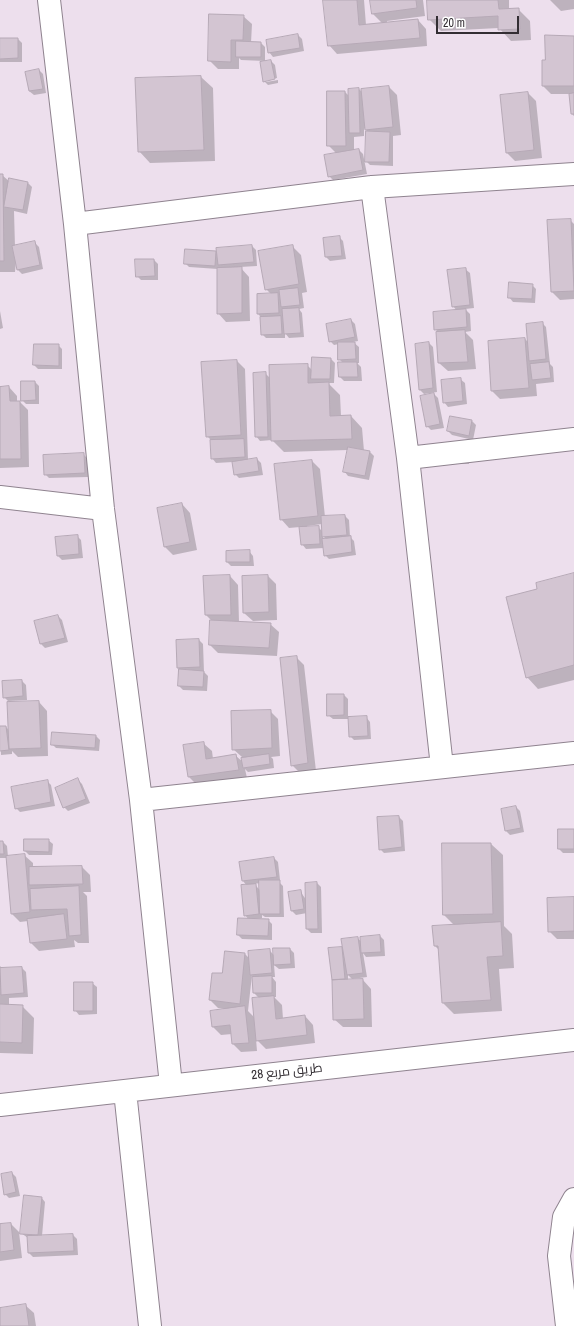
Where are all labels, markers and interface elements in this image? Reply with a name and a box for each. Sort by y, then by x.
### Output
scale bar [438,8,521,34]
text: 20 m [443,15,465,31]
street label: طريق مربع 28 [251,1061,323,1083]

